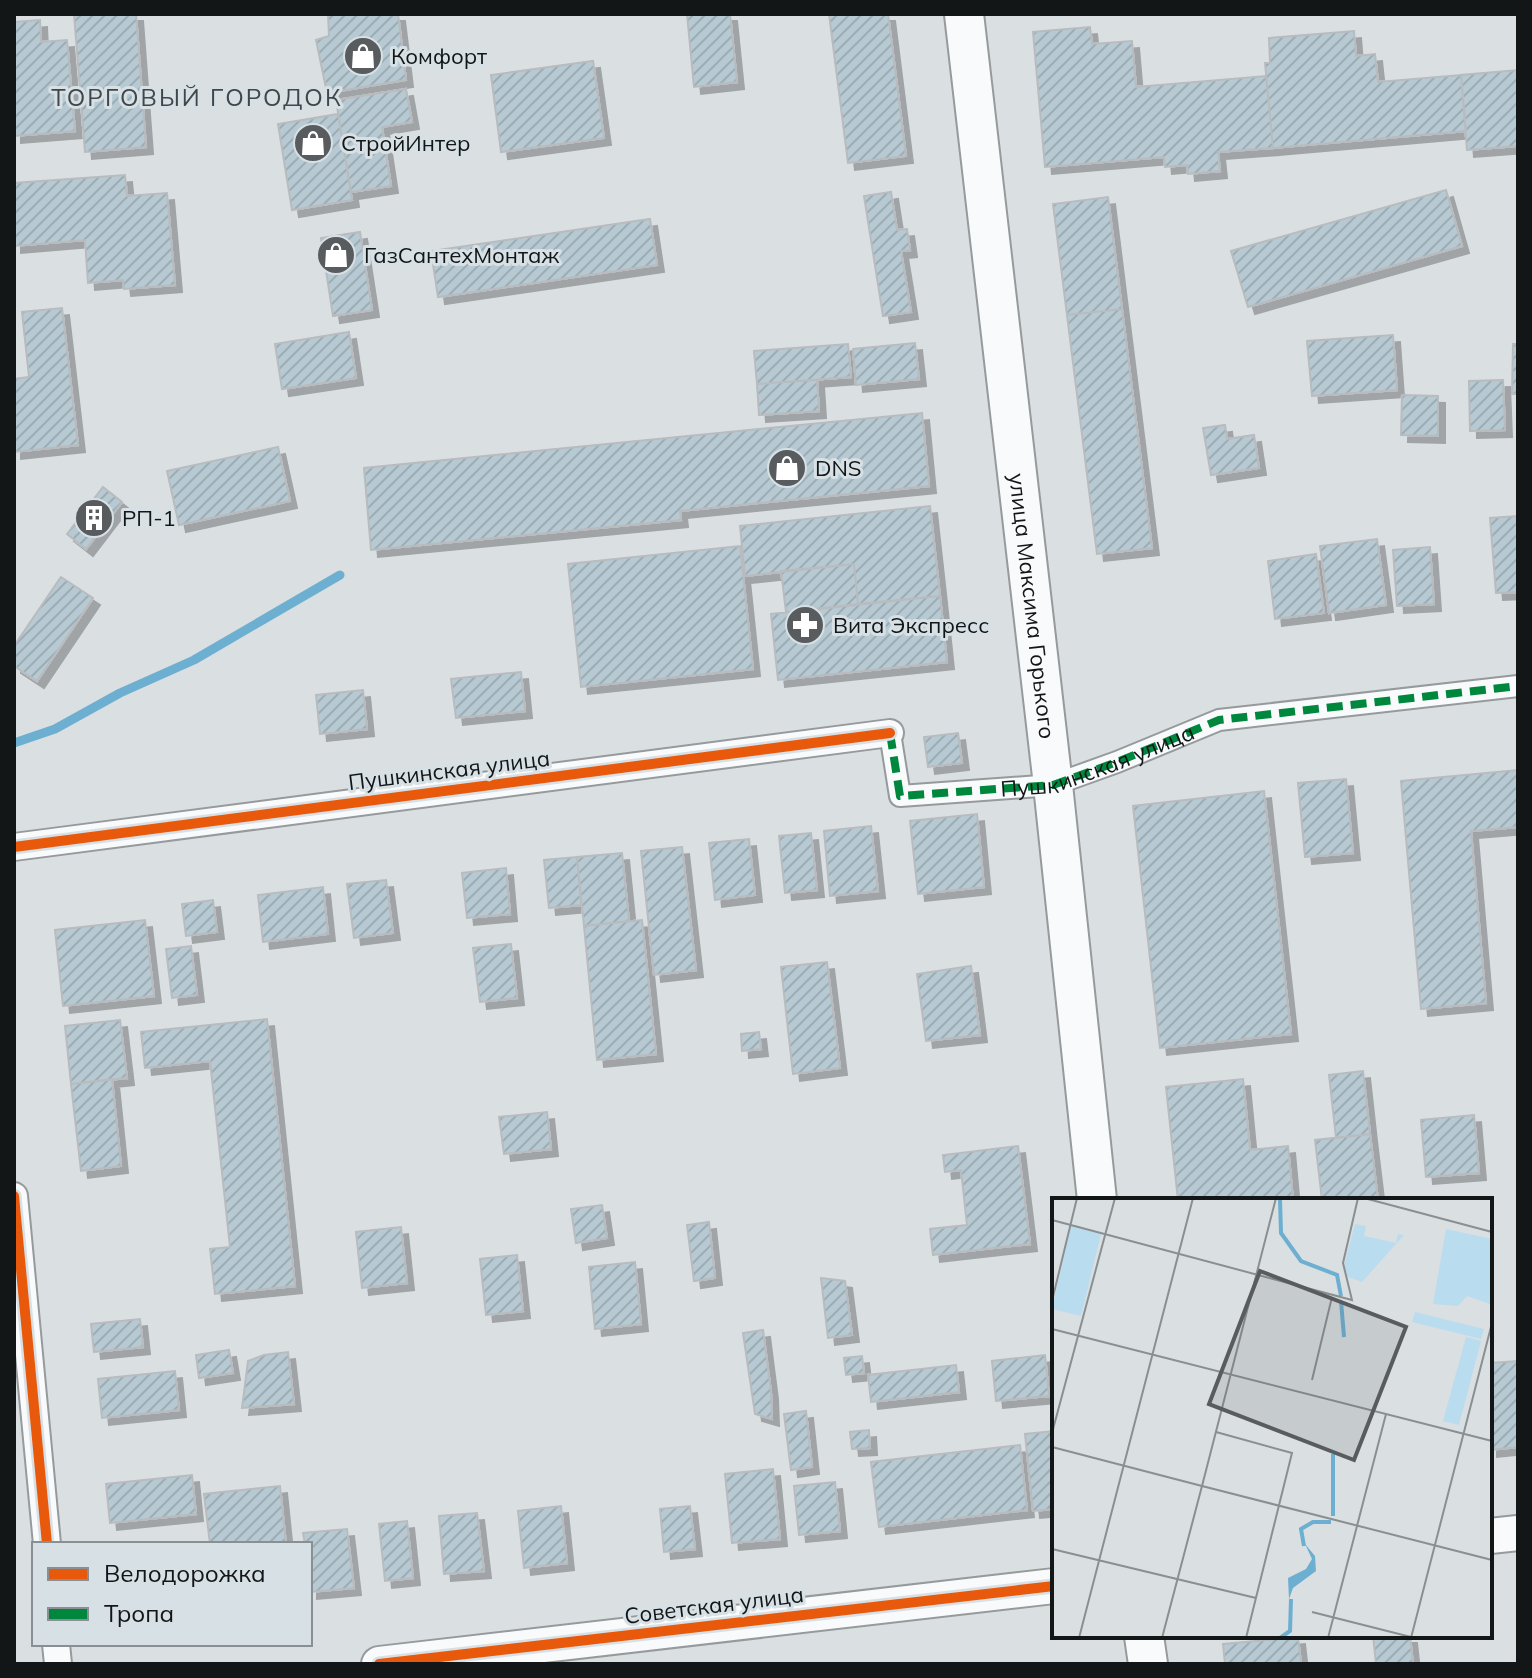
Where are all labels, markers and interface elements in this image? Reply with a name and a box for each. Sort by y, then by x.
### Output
shop icon: Комфорт [342,35,384,77]
place label: Комфорт [391,42,487,70]
district label: ТОРГОВЫЙ ГОРОДОК [51,82,343,112]
shop icon: СтройИнтер [292,122,334,164]
place label: СтройИнтер [341,129,471,157]
shop icon: ГазСантехМонтаж [315,234,357,276]
place label: ГазСантехМонтаж [364,241,559,269]
shop icon: DNS [766,447,808,489]
place label: DNS [815,454,862,482]
street label: улица Максима Горького [1003,472,1062,740]
building icon: РП-1 [73,497,115,539]
place label: РП-1 [122,504,176,532]
pharmacy icon: Вита Экспресс [784,604,826,646]
place label: Вита Экспресс [833,611,989,639]
street label: Пушкинская улица [999,718,1199,803]
street label: Пушкинская улица [347,744,551,796]
inset map [1052,1198,1492,1638]
legend [32,1542,312,1646]
text: Велодорожка [104,1558,266,1588]
street label: Советская улица [623,1580,805,1630]
text: Тропа [104,1598,174,1628]

